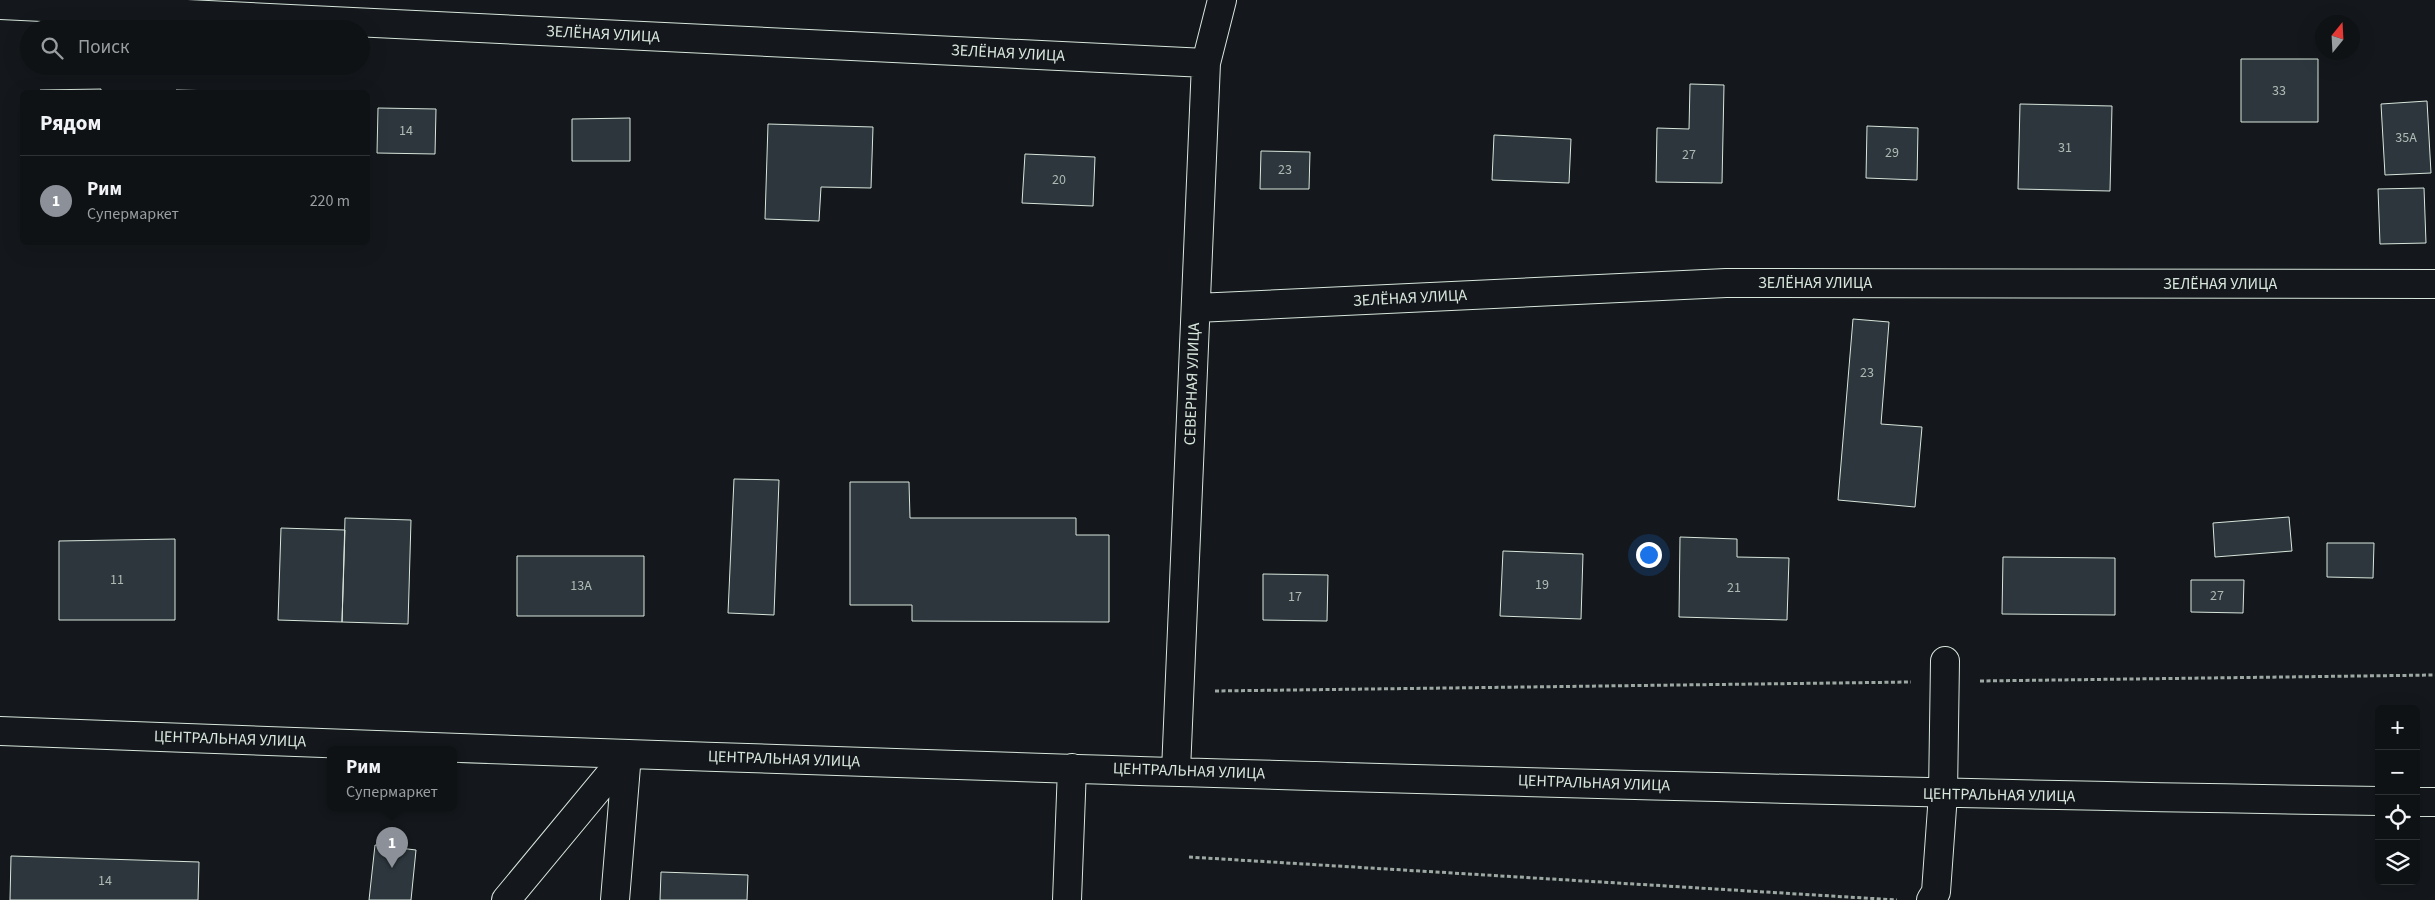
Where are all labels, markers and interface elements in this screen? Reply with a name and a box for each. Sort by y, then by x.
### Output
north arrow [2315,15,2360,60]
search box [20,20,370,75]
street label: ЗЕЛЁНАЯ УЛИЦА [545,20,661,48]
icon: search [38,34,66,62]
text: Поиск [78,34,129,61]
street label: ЗЕЛЁНАЯ УЛИЦА [950,39,1066,67]
house number: 33 [2272,81,2286,101]
text: Рядом [40,108,101,138]
house number: 14 [399,121,413,141]
house number: 35А [2395,128,2417,148]
house number: 31 [2058,138,2072,158]
house number: 29 [1885,143,1899,163]
house number: 27 [1682,145,1696,165]
house number: 23 [1278,160,1292,180]
house number: 20 [1052,170,1066,190]
text: Рим [87,176,122,203]
text: 1 [52,190,60,212]
text: 220 m [310,190,350,212]
text: Супермаркет [87,203,179,225]
street label: ЗЕЛЁНАЯ УЛИЦА [1758,272,1872,294]
street label: ЗЕЛЁНАЯ УЛИЦА [2163,273,2277,295]
street label: ЗЕЛЁНАЯ УЛИЦА [1352,284,1468,312]
street label: СЕВЕРНАЯ УЛИЦА [1179,322,1205,446]
house number: 23 [1860,363,1874,383]
your location [1636,542,1662,568]
house number: 11 [110,570,124,590]
house number: 19 [1535,575,1549,595]
house number: 13А [570,576,592,596]
house number: 21 [1727,578,1741,598]
house number: 27 [2210,586,2224,606]
house number: 17 [1288,587,1302,607]
map controls [2375,705,2420,885]
button: + [2375,705,2420,750]
street label: ЦЕНТРАЛЬНАЯ УЛИЦА [153,725,307,753]
street label: ЦЕНТРАЛЬНАЯ УЛИЦА [707,745,861,773]
popup [327,746,457,811]
button: − [2375,750,2420,795]
text: Рим [346,754,381,781]
street label: ЦЕНТРАЛЬНАЯ УЛИЦА [1112,757,1266,785]
street label: ЦЕНТРАЛЬНАЯ УЛИЦА [1517,769,1671,797]
text: Супермаркет [346,781,438,803]
street label: ЦЕНТРАЛЬНАЯ УЛИЦА [1923,783,2076,807]
button: locate [2375,795,2420,840]
pin: 1 [376,827,408,868]
button: layers [2375,840,2420,885]
house number: 14 [98,871,112,891]

